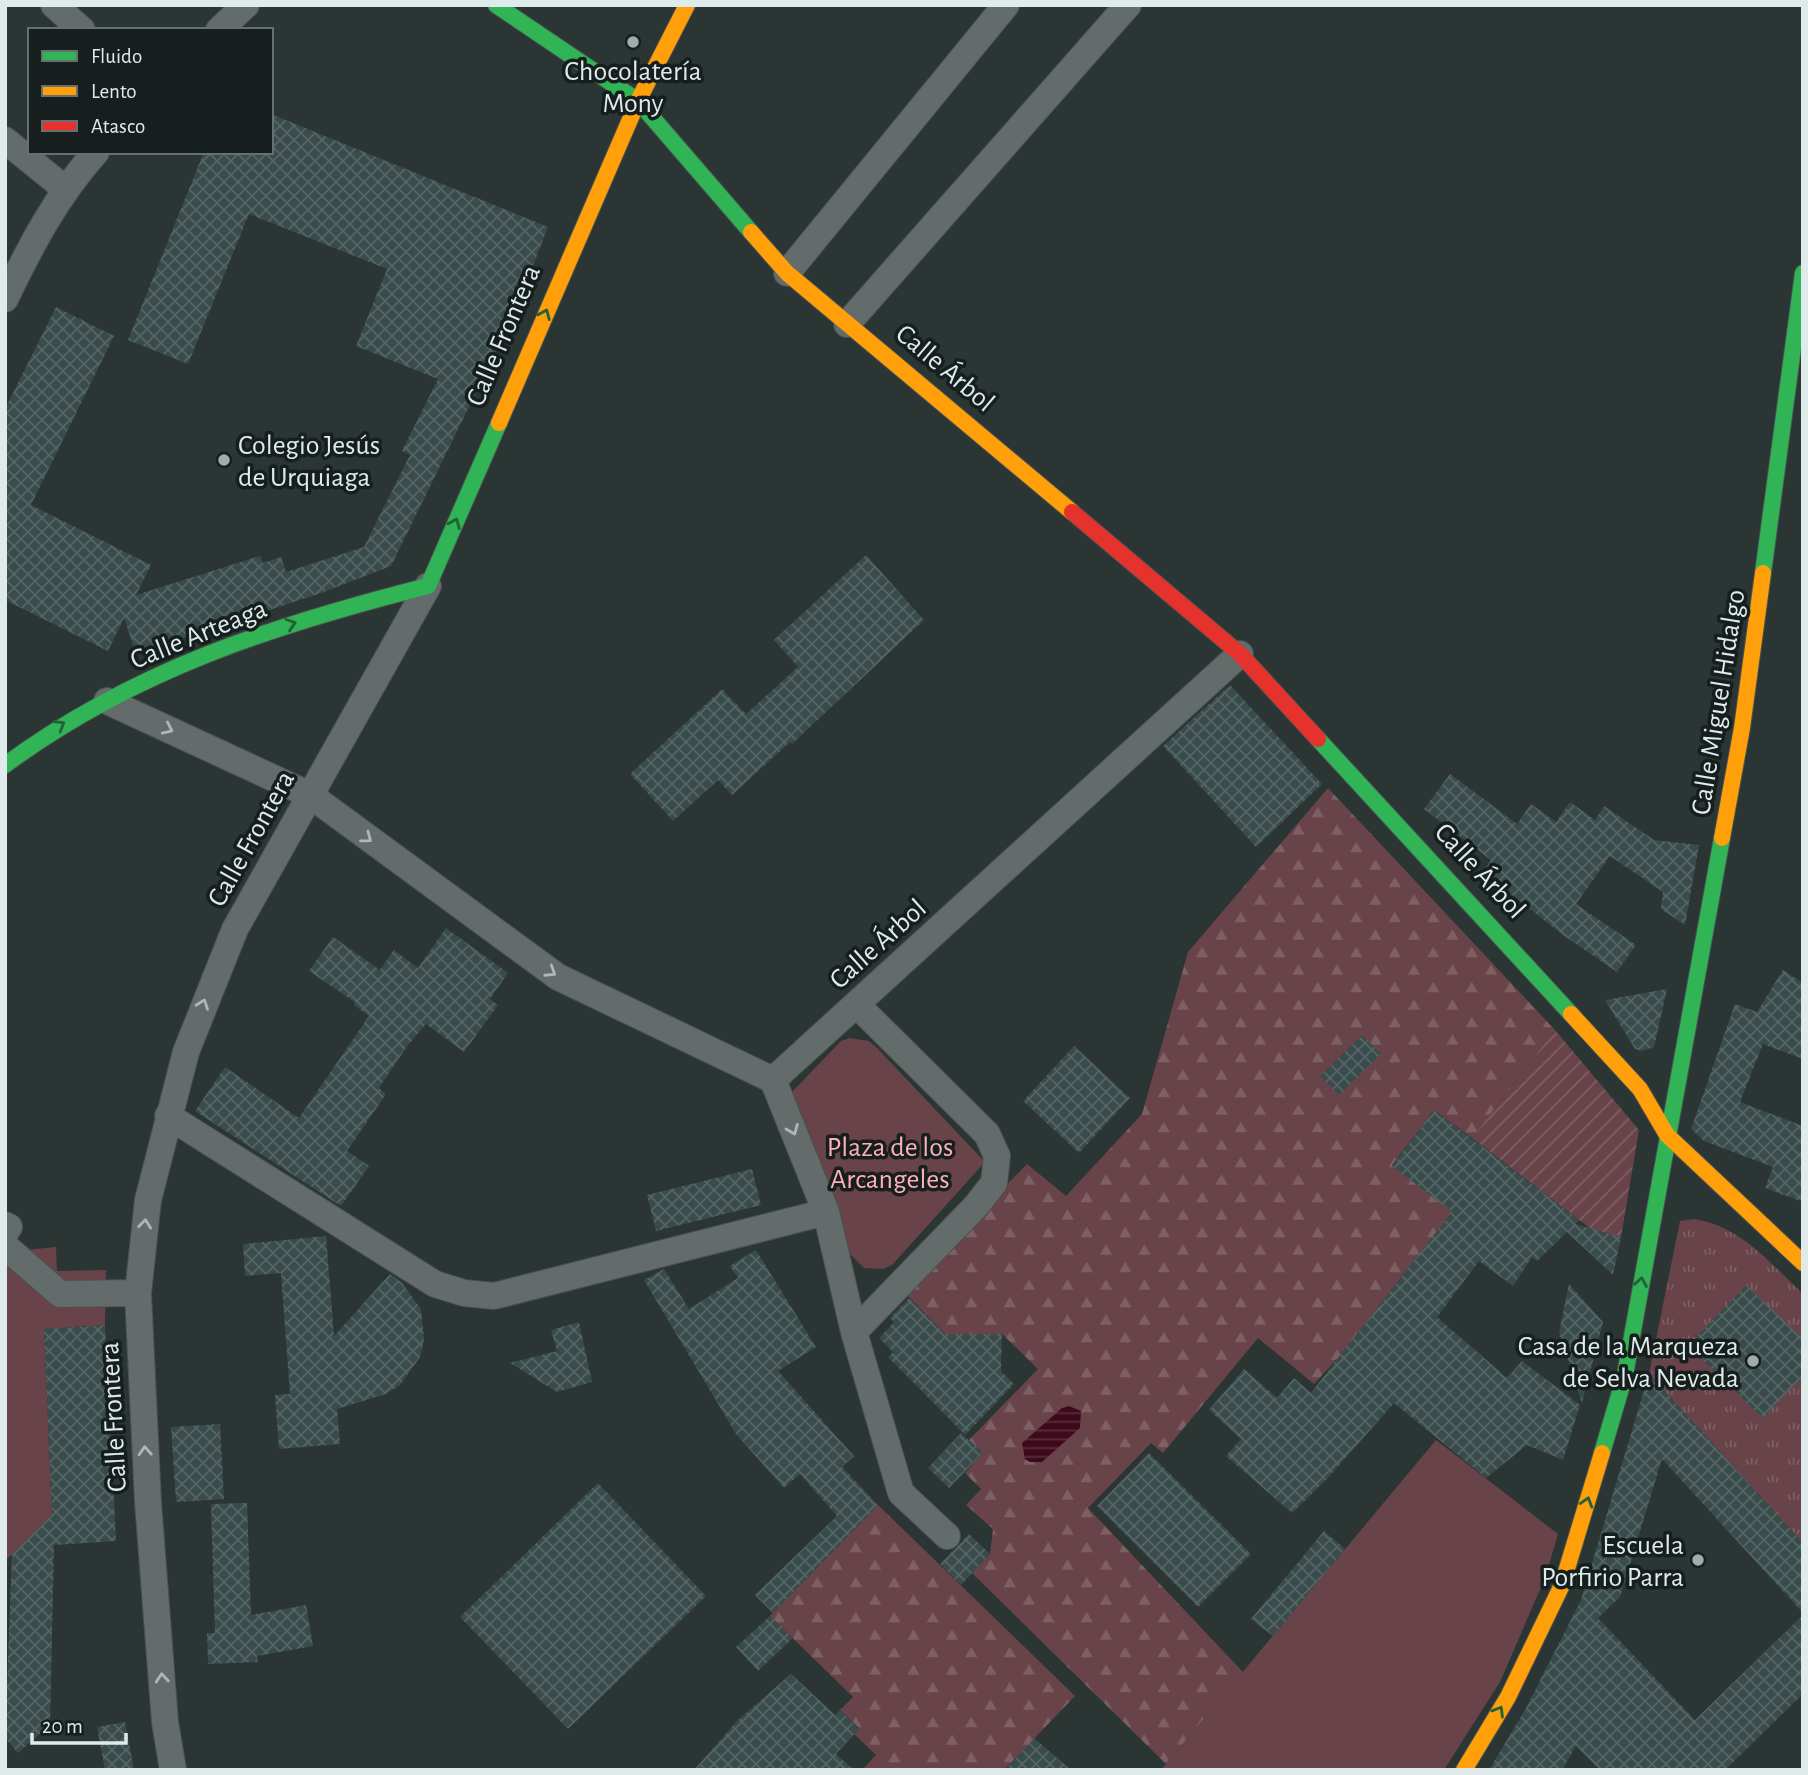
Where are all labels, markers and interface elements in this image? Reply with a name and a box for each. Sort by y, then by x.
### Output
legend [28,28,273,154]
marker: Chocolatería Mony [625,34,641,50]
text: Fluido [91,46,142,67]
place label: Chocolatería Mony [564,58,702,118]
text: Lento [91,81,137,102]
text: Atasco [91,116,145,137]
street label: Calle Frontera [462,261,546,410]
one-way arrow [537,309,551,321]
street label: Calle Árbol [890,317,1001,417]
place label: Colegio Jesús de Urquiaga [238,432,380,492]
marker: Colegio Jesús de Urquiaga [216,452,232,468]
one-way arrow [447,518,461,530]
street label: Calle Miguel Hidalgo [1687,588,1751,817]
street label: Calle Arteaga [127,595,271,675]
one-way arrow [284,618,296,632]
one-way arrow [53,720,66,733]
one-way arrow [161,721,174,735]
street label: Calle Frontera [203,767,300,911]
street label: Calle Árbol [1429,816,1533,924]
one-way arrow [360,829,372,842]
street label: Calle Árbol [823,892,932,995]
one-way arrow [543,963,556,976]
one-way arrow [195,999,209,1011]
one-way arrow [785,1123,799,1136]
park label: Plaza de los Arcangeles [827,1134,953,1194]
one-way arrow [137,1218,152,1229]
one-way arrow [1633,1276,1648,1288]
place label: Casa de la Marqueza de Selva Nevada [1518,1333,1739,1393]
street label: Calle Frontera [96,1341,132,1493]
marker: Casa de la Marqueza de Selva Nevada [1745,1353,1761,1369]
one-way arrow [138,1445,153,1456]
one-way arrow [1578,1496,1593,1508]
place label: Escuela Porfirio Parra [1541,1532,1684,1592]
marker: Escuela Porfirio Parra [1690,1552,1706,1568]
one-way arrow [155,1672,170,1683]
scale bar [32,1702,126,1746]
one-way arrow [1491,1706,1504,1719]
text: 20 m [42,1716,83,1737]

